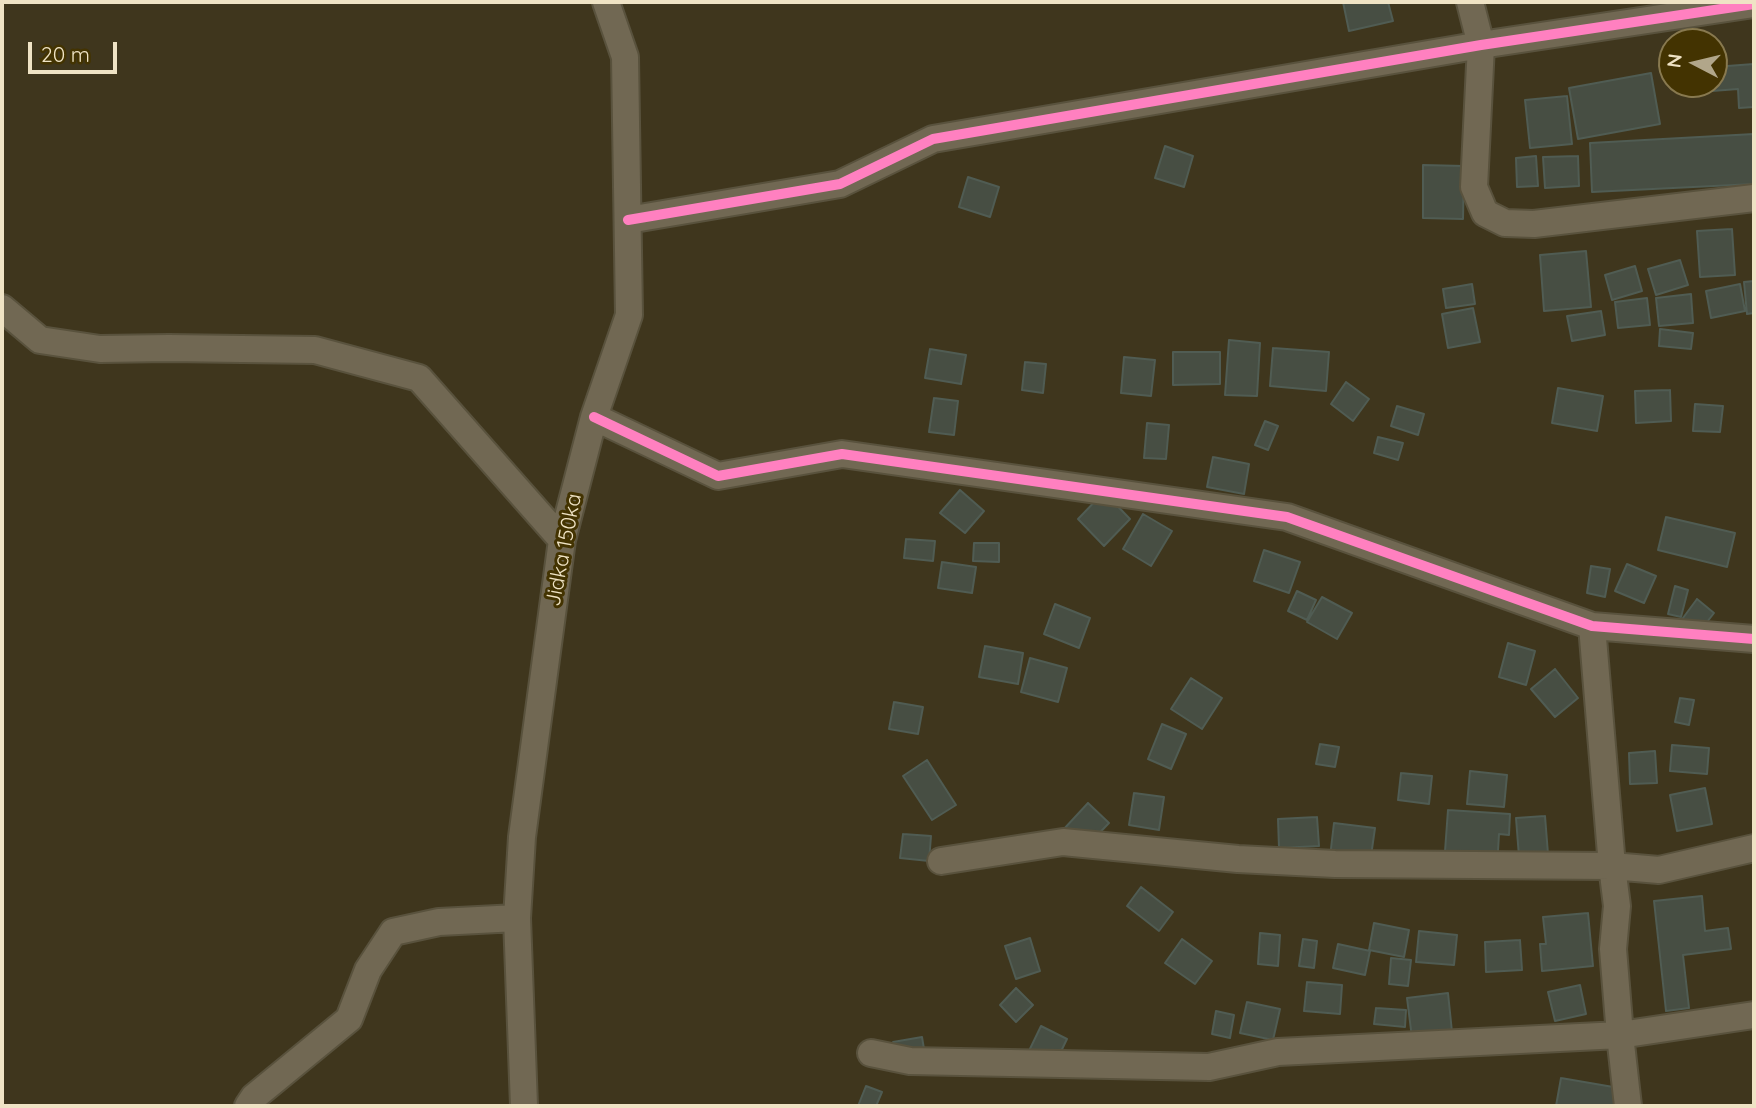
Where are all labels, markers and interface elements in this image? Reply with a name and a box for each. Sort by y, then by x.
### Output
scale bar [32,28,121,72]
north arrow [1658,28,1728,98]
text: 20 m [41,41,90,67]
text: N [1661,52,1687,69]
street label: Jidka 150ka [541,491,587,609]

